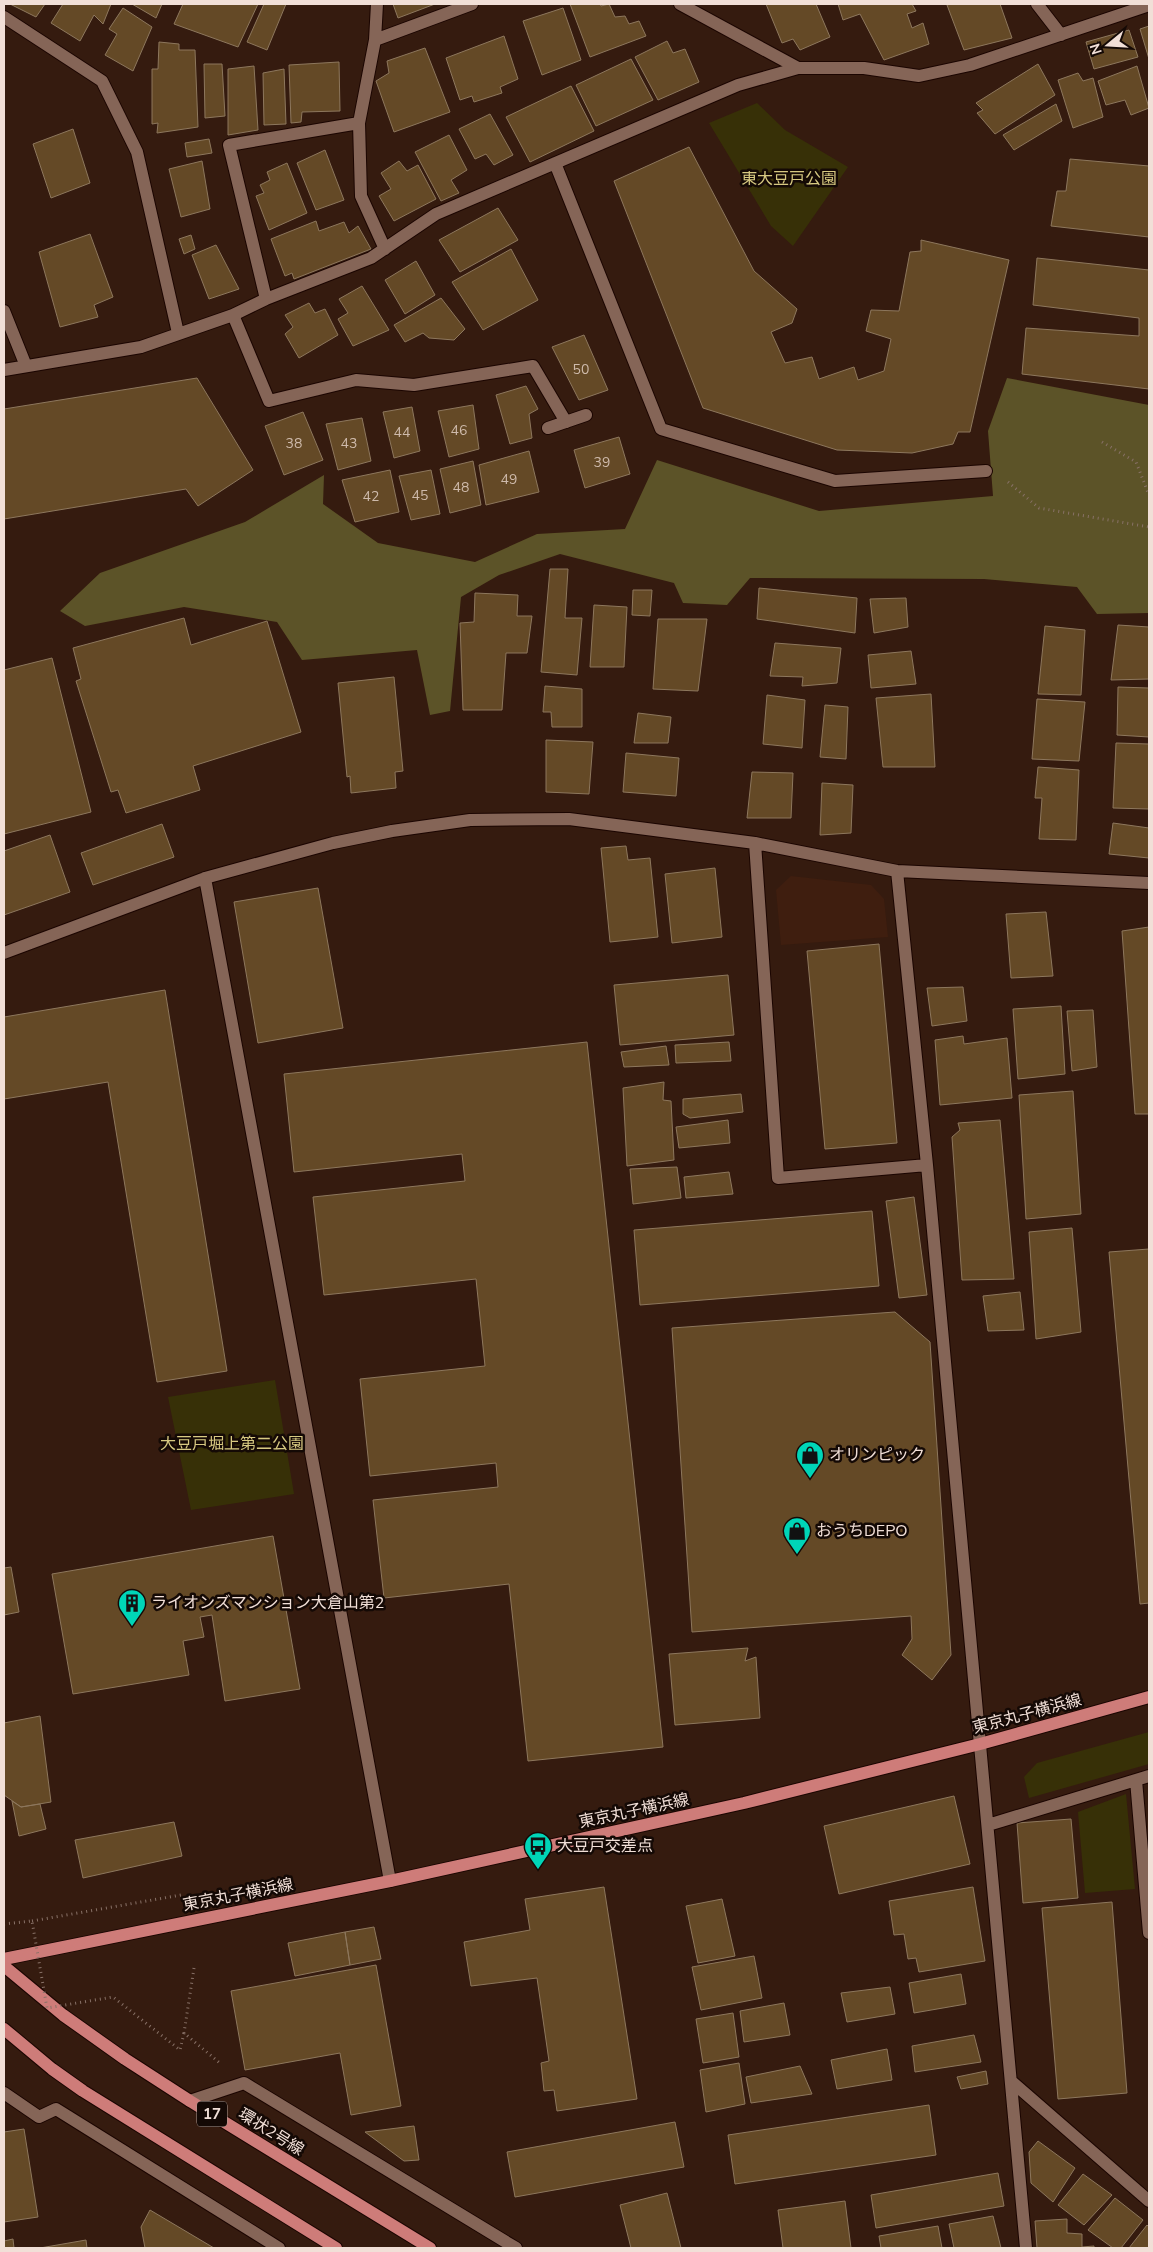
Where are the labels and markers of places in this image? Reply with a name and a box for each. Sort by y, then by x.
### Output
shop icon: オリンピック [795,1440,825,1479]
place label: オリンピック [829,1444,925,1466]
shop icon: おうちDEPO [782,1516,812,1555]
place label: おうちDEPO [816,1520,907,1542]
building icon: ライオンズマンション大倉山第2 [117,1588,147,1627]
place label: ライオンズマンション大倉山第2 [151,1592,384,1614]
bus stop icon: 大豆戸交差点 [523,1831,553,1870]
place label: 大豆戸交差点 [557,1835,653,1857]

